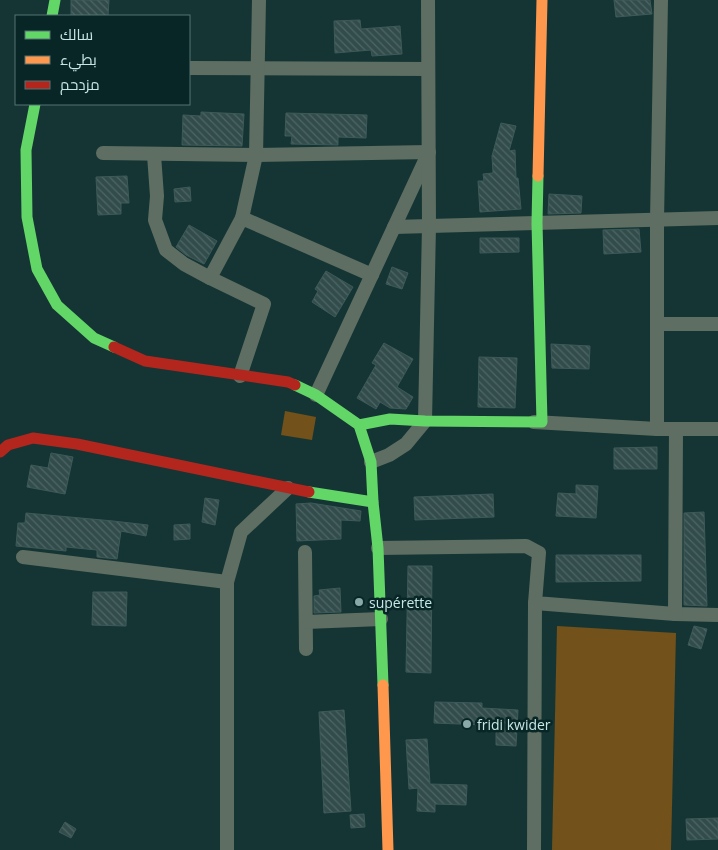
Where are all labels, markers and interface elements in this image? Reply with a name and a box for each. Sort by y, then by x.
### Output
legend [15,15,190,105]
text: سالك [60,24,93,44]
text: بطيء [60,49,97,72]
text: مزدحم [60,74,100,95]
place label: supérette [369,593,432,612]
marker: supérette [353,596,365,608]
place label: fridi kwider [477,715,551,734]
marker: fridi kwider [461,718,473,730]

